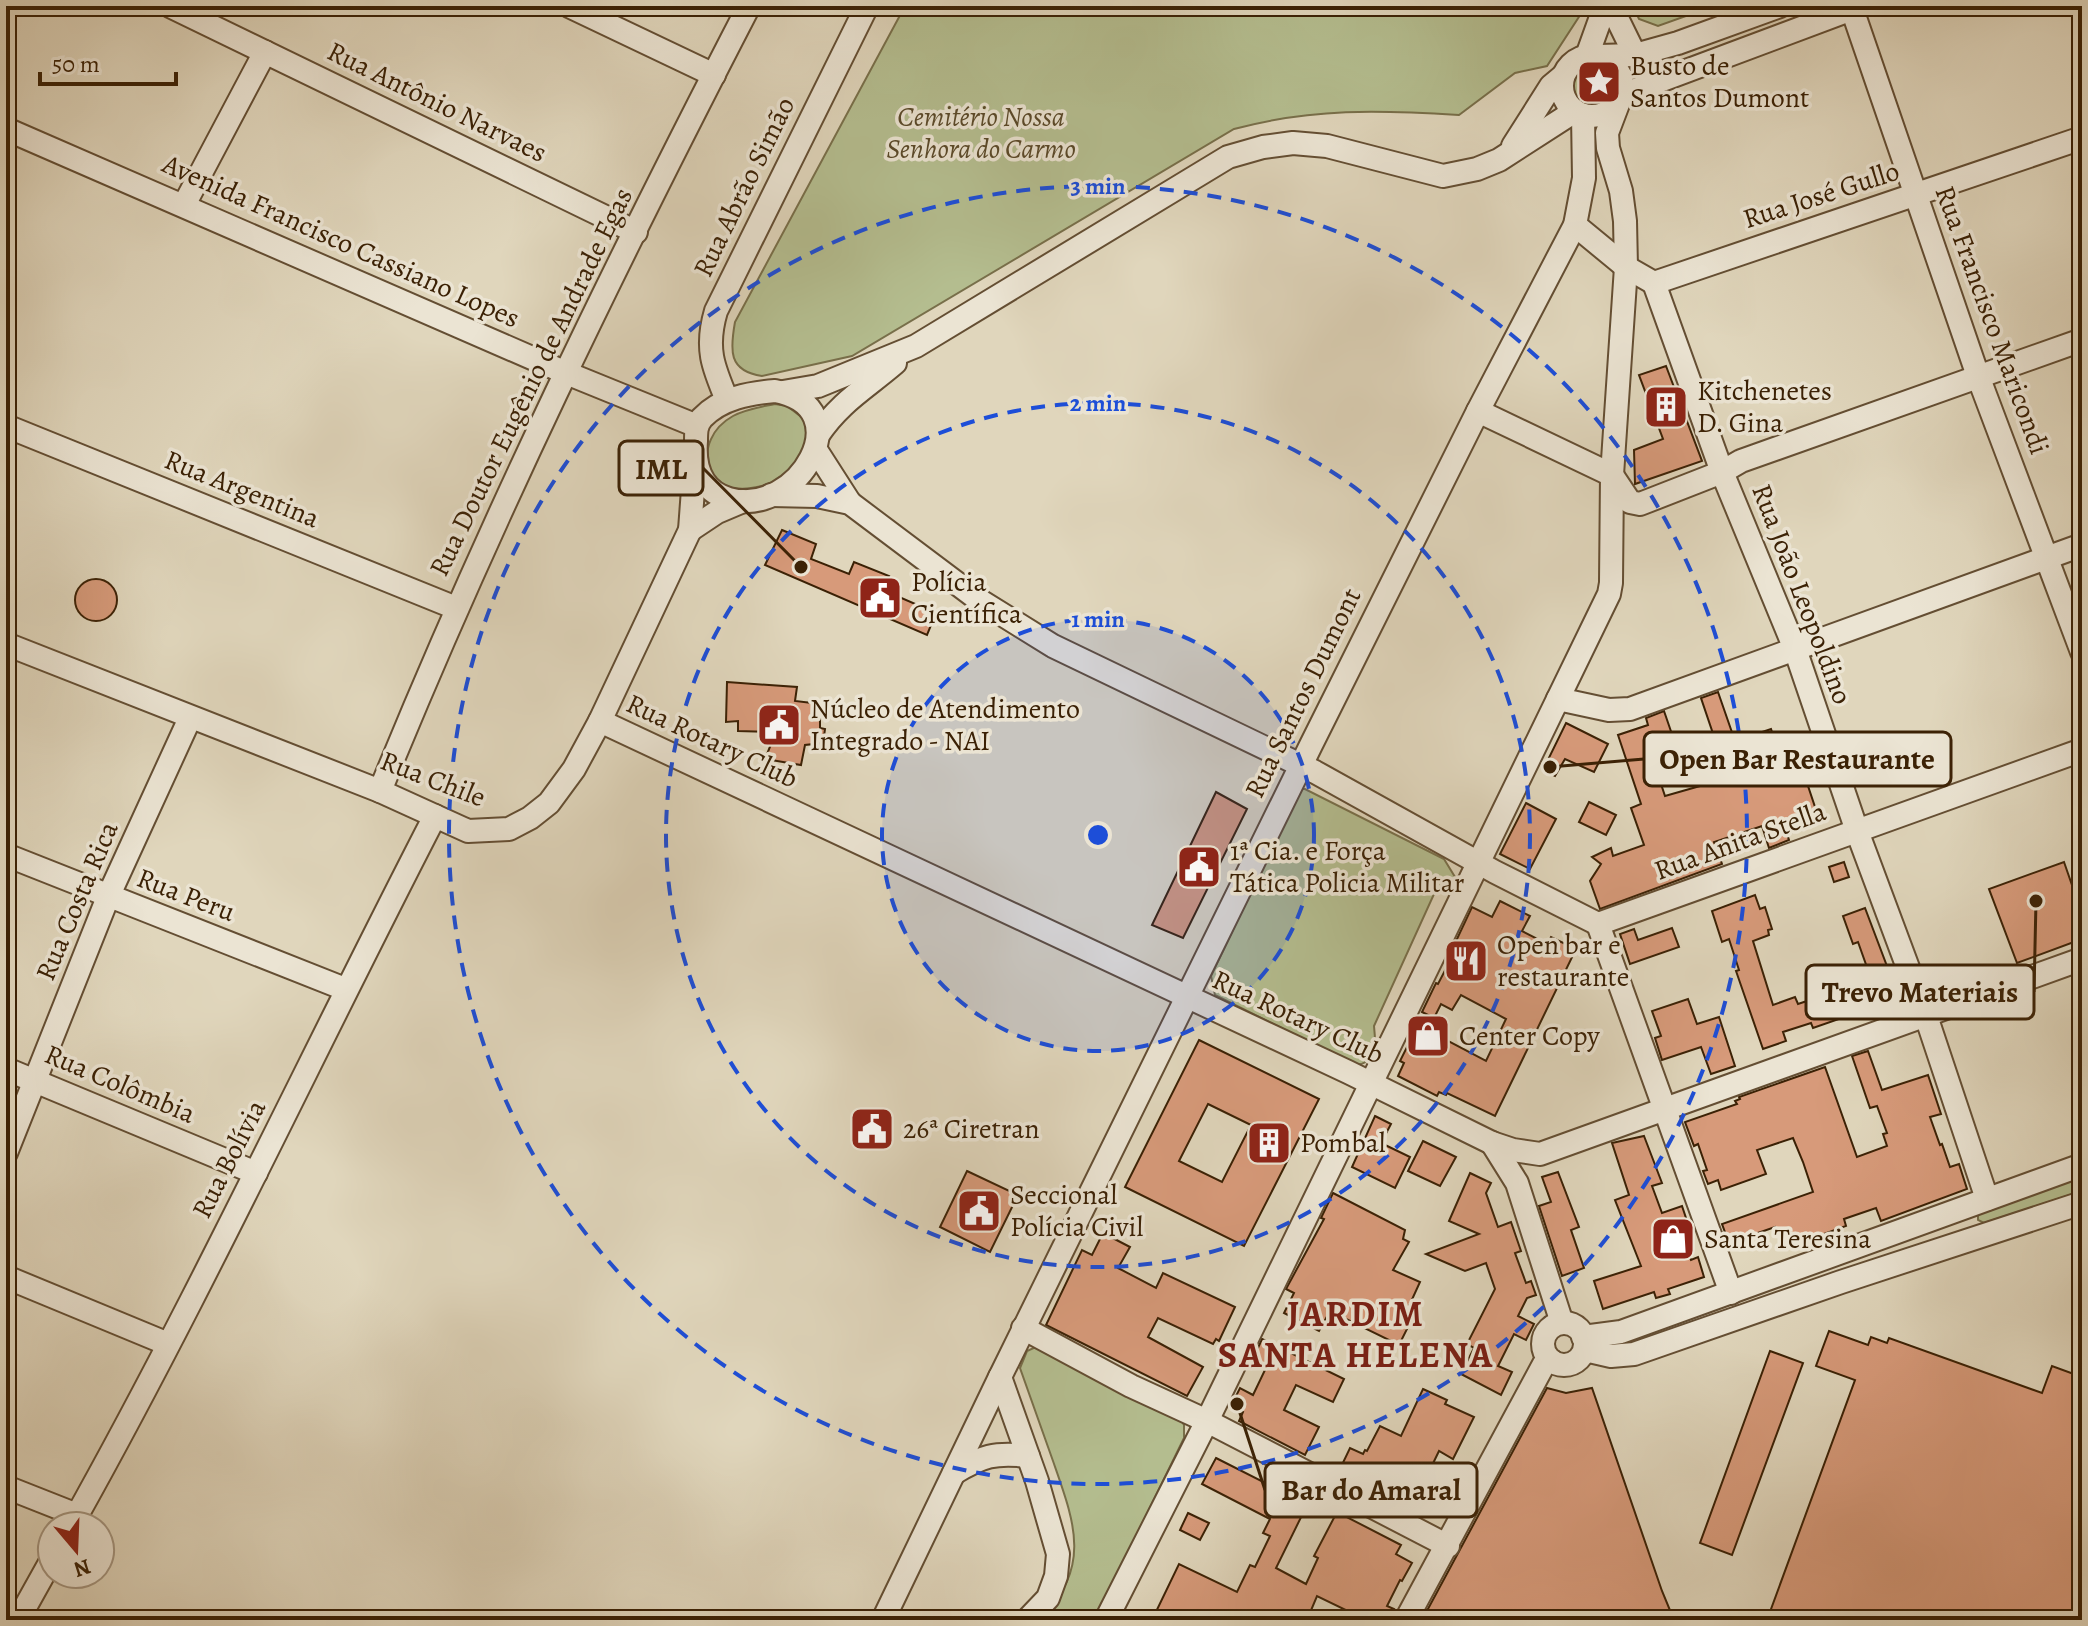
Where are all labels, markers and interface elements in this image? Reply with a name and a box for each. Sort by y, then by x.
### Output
street label: Rua Antônio Narvaes [321,32,553,172]
scale bar [40,36,176,86]
place label: Busto de Santos Dumont [1630,47,1809,117]
text: 50 m [52,48,100,80]
place icon: Busto de Santos Dumont [1575,58,1623,106]
street label: Rua Abrão Simão [684,91,804,283]
park label: Cemitério Nossa Senhora do Carmo [886,98,1076,168]
street label: Avenida Francisco Cassiano Lopes [155,144,526,337]
street label: Rua José Gullo [1738,152,1904,238]
text: 3 min [1070,170,1126,202]
street label: Rua Francisco Maricondi [1926,180,2058,460]
street label: Rua Doutor Eugênio de Andrade Egas [420,181,642,583]
place label: Kitchenetes D. Gina [1697,372,1832,442]
building icon: Kitchenetes D. Gina [1642,383,1690,431]
text: 2 min [1070,387,1127,419]
street label: Rua Argentina [159,441,325,537]
callout: IML [619,441,703,495]
text: IML [635,449,687,489]
street label: Rua João Leopoldino [1743,478,1861,710]
place label: Polícia Científica [911,563,1022,633]
public building icon: Polícia Científica [856,574,904,622]
street label: Rua Santos Dumont [1236,582,1370,804]
text: 1 min [1071,603,1125,635]
street label: Rua Rotary Club [620,685,804,797]
place label: Núcleo de Atendimento Integrado - NAI [810,690,1080,760]
public building icon: Núcleo de Atendimento Integrado - NAI [755,701,803,749]
callout: Open Bar Restaurante [1644,732,1951,786]
text: Open Bar Restaurante [1659,739,1935,779]
street label: Rua Chile [375,742,491,816]
street label: Rua Anita Stella [1649,792,1831,890]
street label: Rua Costa Rica [26,816,128,986]
centre of rings [1084,821,1112,849]
place label: 1ª Cia. e Força Tática Policia Militar [1230,832,1465,902]
public building icon: 1ª Cia. e Força Tática Policia Militar [1175,843,1223,891]
street label: Rua Peru [131,859,241,931]
place label: Open bar e restaurante [1497,926,1629,996]
restaurant icon: Open bar e restaurante [1442,937,1490,985]
street label: Rua Rotary Club [1206,961,1390,1073]
callout: Trevo Materiais [1806,965,2034,1019]
text: Trevo Materiais [1822,972,2018,1012]
shop icon: Center Copy [1404,1012,1452,1060]
place label: Center Copy [1459,1017,1600,1055]
street label: Rua Colômbia [39,1035,201,1133]
street label: Rua Bolívia [183,1093,275,1225]
public building icon: 26ª Ciretran [848,1105,896,1153]
place label: 26ª Ciretran [903,1110,1040,1148]
building icon: Pombal [1245,1119,1293,1167]
place label: Pombal [1300,1124,1386,1162]
place label: Seccional Polícia Civil [1010,1176,1143,1246]
public building icon: Seccional Polícia Civil [955,1187,1003,1235]
shop icon: Santa Teresina [1649,1215,1697,1263]
place label: Santa Teresina [1704,1220,1871,1258]
district label: JARDIM SANTA HELENA [1218,1289,1494,1379]
callout: Bar do Amaral [1265,1463,1477,1517]
text: Bar do Amaral [1281,1470,1461,1510]
north arrow [36,1510,116,1590]
text: N [70,1551,95,1585]

